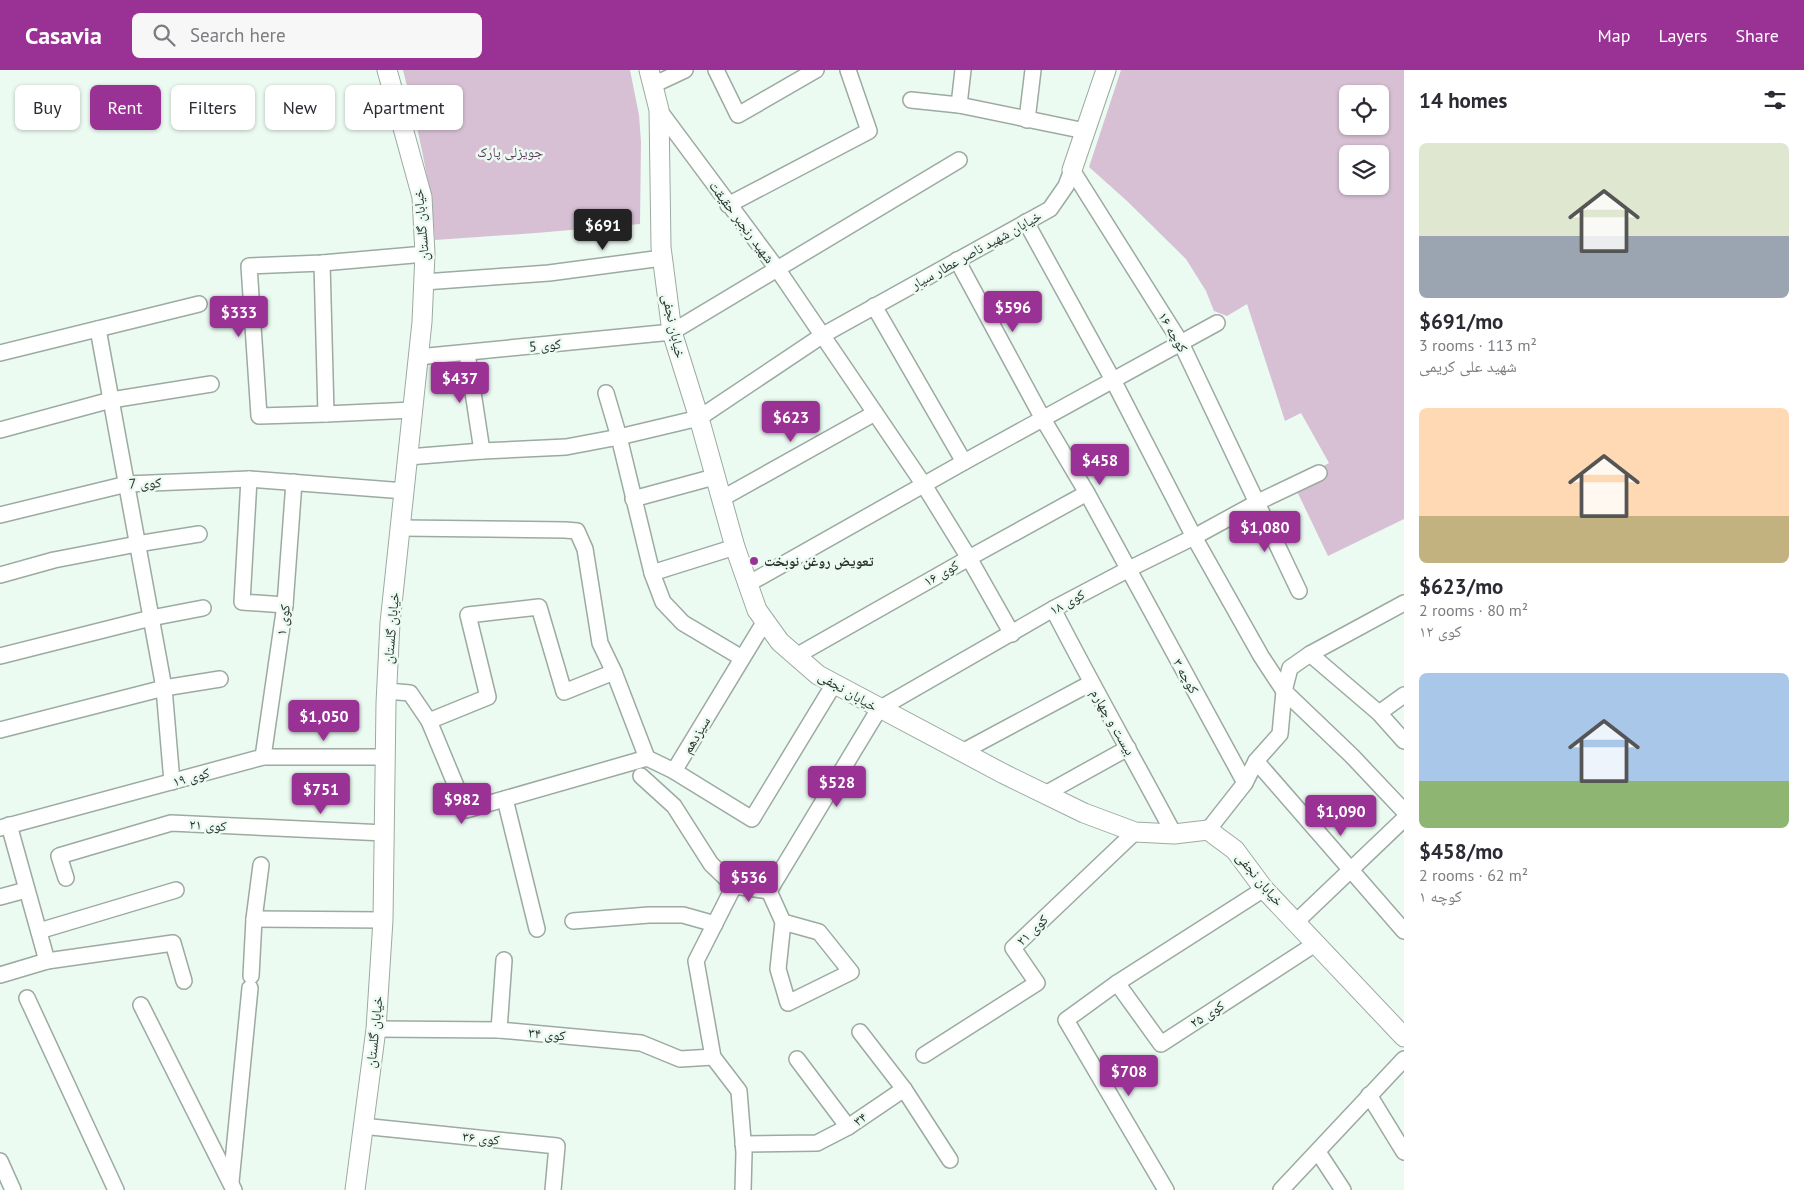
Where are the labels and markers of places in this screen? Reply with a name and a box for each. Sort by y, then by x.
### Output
pin: $691 [573,208,633,251]
pin: $596 [983,290,1043,333]
pin: $333 [209,296,269,338]
pin: $437 [430,362,490,404]
pin: $623 [761,400,821,443]
pin: $458 [1070,444,1130,486]
pin: $1,080 [1224,510,1306,553]
place label: تعویض روغن نوبخت [764,552,874,570]
marker: تعویض روغن نوبخت [748,555,760,567]
pin: $1,050 [283,700,365,742]
pin: $528 [807,766,867,808]
pin: $751 [291,772,351,815]
pin: $982 [432,782,492,825]
pin: $1,090 [1300,794,1382,837]
pin: $536 [719,860,779,903]
pin: $708 [1099,1054,1159,1097]

